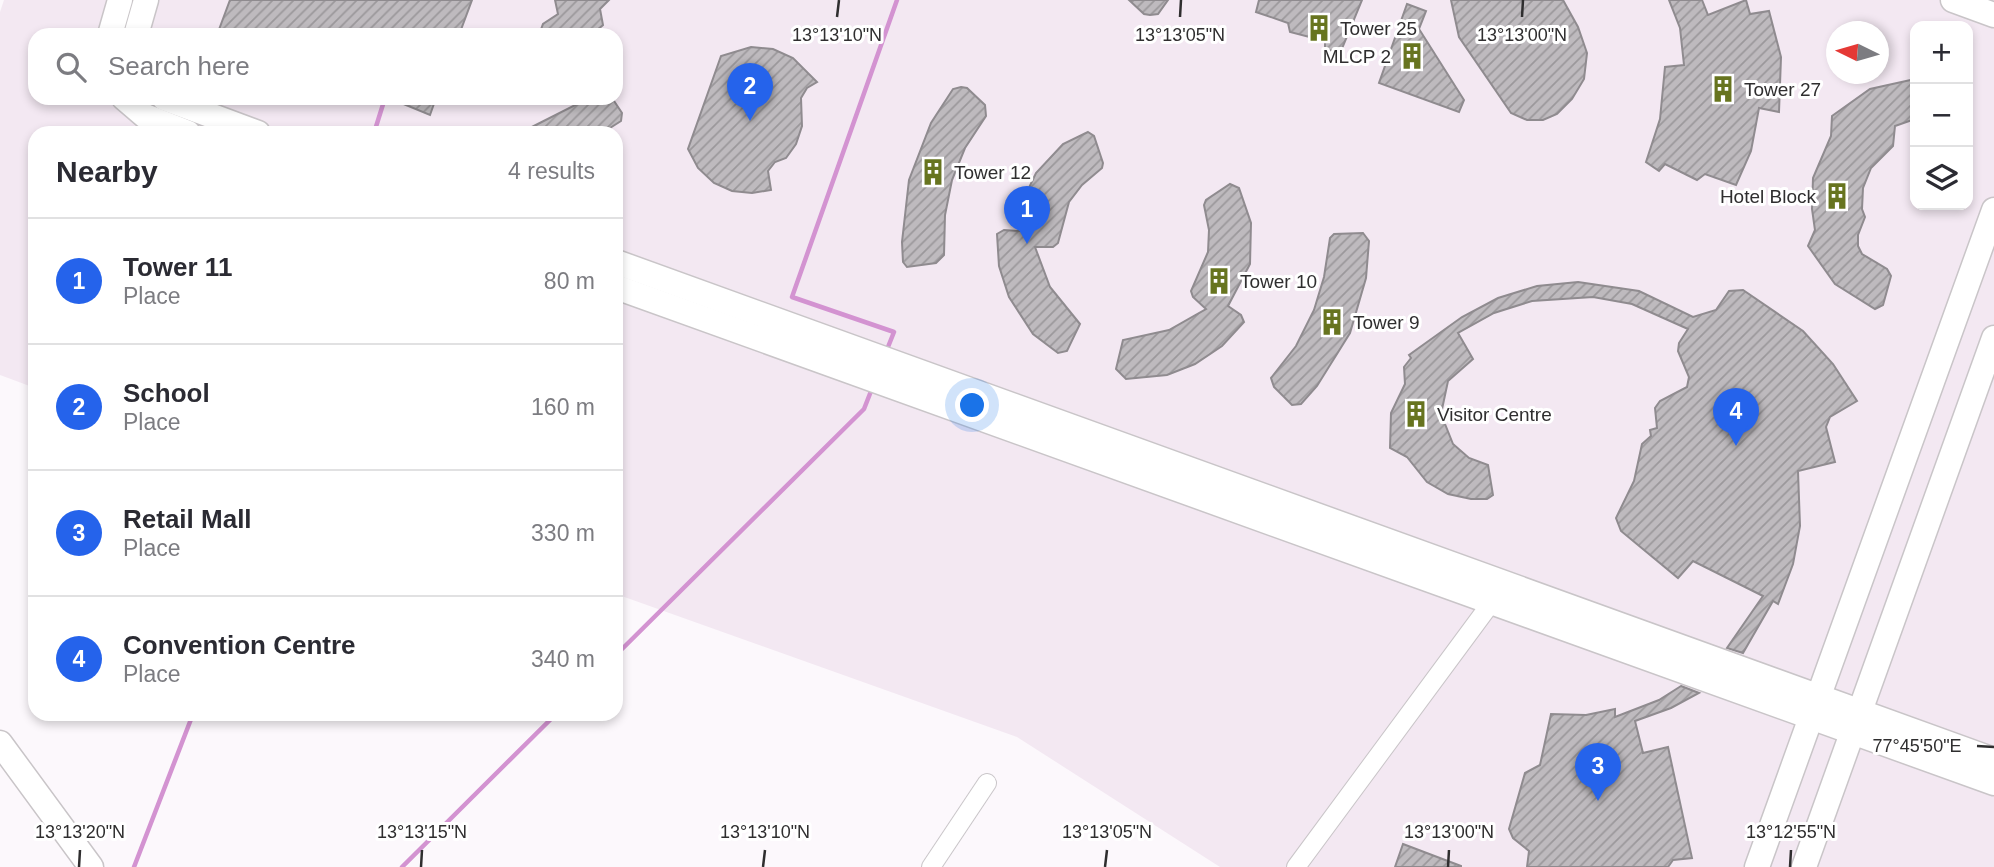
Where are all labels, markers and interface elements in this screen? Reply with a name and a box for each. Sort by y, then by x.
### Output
building icon: Tower 25 [1304,13,1334,43]
place label: Tower 25 [1340,18,1417,39]
north arrow [1826,21,1889,84]
map controls [1910,21,1973,210]
button: + [1910,21,1973,84]
text: 13°13'10"N [792,25,882,45]
text: 13°13'05"N [1135,25,1225,45]
text: 13°13'00"N [1477,25,1567,45]
search box [28,28,623,105]
building icon: MLCP 2 [1397,41,1427,71]
place label: MLCP 2 [1323,46,1391,67]
icon: search [52,48,90,86]
text: Search here [108,51,250,81]
pin: 2 [727,63,773,121]
building icon: Tower 27 [1708,74,1738,104]
place label: Tower 27 [1744,79,1821,100]
button: − [1910,84,1973,147]
button: layers [1910,147,1973,210]
text: Nearby [56,155,158,188]
building icon: Tower 12 [918,157,948,187]
text: 4 results [508,158,595,184]
place label: Tower 12 [954,162,1031,183]
building icon: Hotel Block [1822,181,1852,211]
pin: 1 [1004,186,1050,244]
place label: Hotel Block [1720,186,1816,207]
text: Tower 11 [123,252,232,282]
building icon: Tower 10 [1204,266,1234,296]
text: 1 [73,268,85,294]
text: 80 m [544,268,595,294]
place label: Tower 10 [1240,271,1317,292]
text: Place [123,283,181,309]
building icon: Tower 9 [1317,307,1347,337]
place label: Tower 9 [1353,312,1420,333]
text: School [123,378,210,408]
your location [955,388,989,422]
pin: 4 [1713,388,1759,446]
text: 2 [73,394,85,420]
text: 160 m [531,394,595,420]
building icon: Visitor Centre [1401,399,1431,429]
place label: Visitor Centre [1437,404,1552,425]
text: Place [123,409,181,435]
text: Retail Mall [123,504,252,534]
text: 3 [73,520,85,546]
text: 330 m [531,520,595,546]
text: Place [123,535,181,561]
text: Convention Centre [123,630,356,660]
text: 4 [73,646,85,672]
text: 340 m [531,646,595,672]
text: Place [123,661,181,687]
text: 77°45'50"E [1872,736,1962,756]
pin: 3 [1575,743,1621,801]
text: 13°13'20"N [35,822,125,842]
text: 13°13'15"N [377,822,467,842]
text: 13°13'10"N [720,822,810,842]
text: 13°13'05"N [1062,822,1152,842]
text: 13°13'00"N [1404,822,1494,842]
text: 13°12'55"N [1746,822,1836,842]

